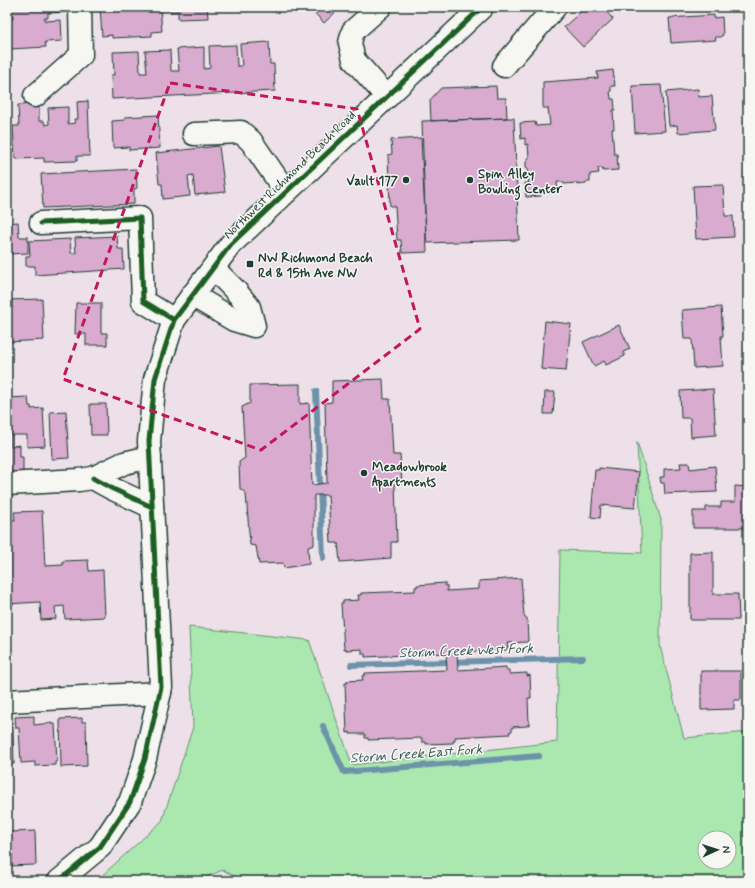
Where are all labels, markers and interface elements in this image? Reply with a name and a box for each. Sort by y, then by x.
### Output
street label: Northwest Richmond Beach Road [220,107,360,243]
place label: Spin Alley Bowling Center [478,166,563,201]
place label: Vault 177 [347,173,399,190]
marker: Vault 177 [401,175,411,185]
marker: Spin Alley Bowling Center [465,175,475,185]
place label: NW Richmond Beach Rd & 15th Ave NW [258,250,373,282]
marker: NW Richmond Beach Rd & 15th Ave NW [245,259,255,269]
place label: Meadowbrook Apartments [372,459,447,492]
marker: Meadowbrook Apartments [359,468,369,478]
water label: Storm Creek West Fork [398,640,534,662]
water label: Storm Creek East Fork [349,740,483,768]
north arrow [697,830,737,870]
text: N [719,846,733,854]

